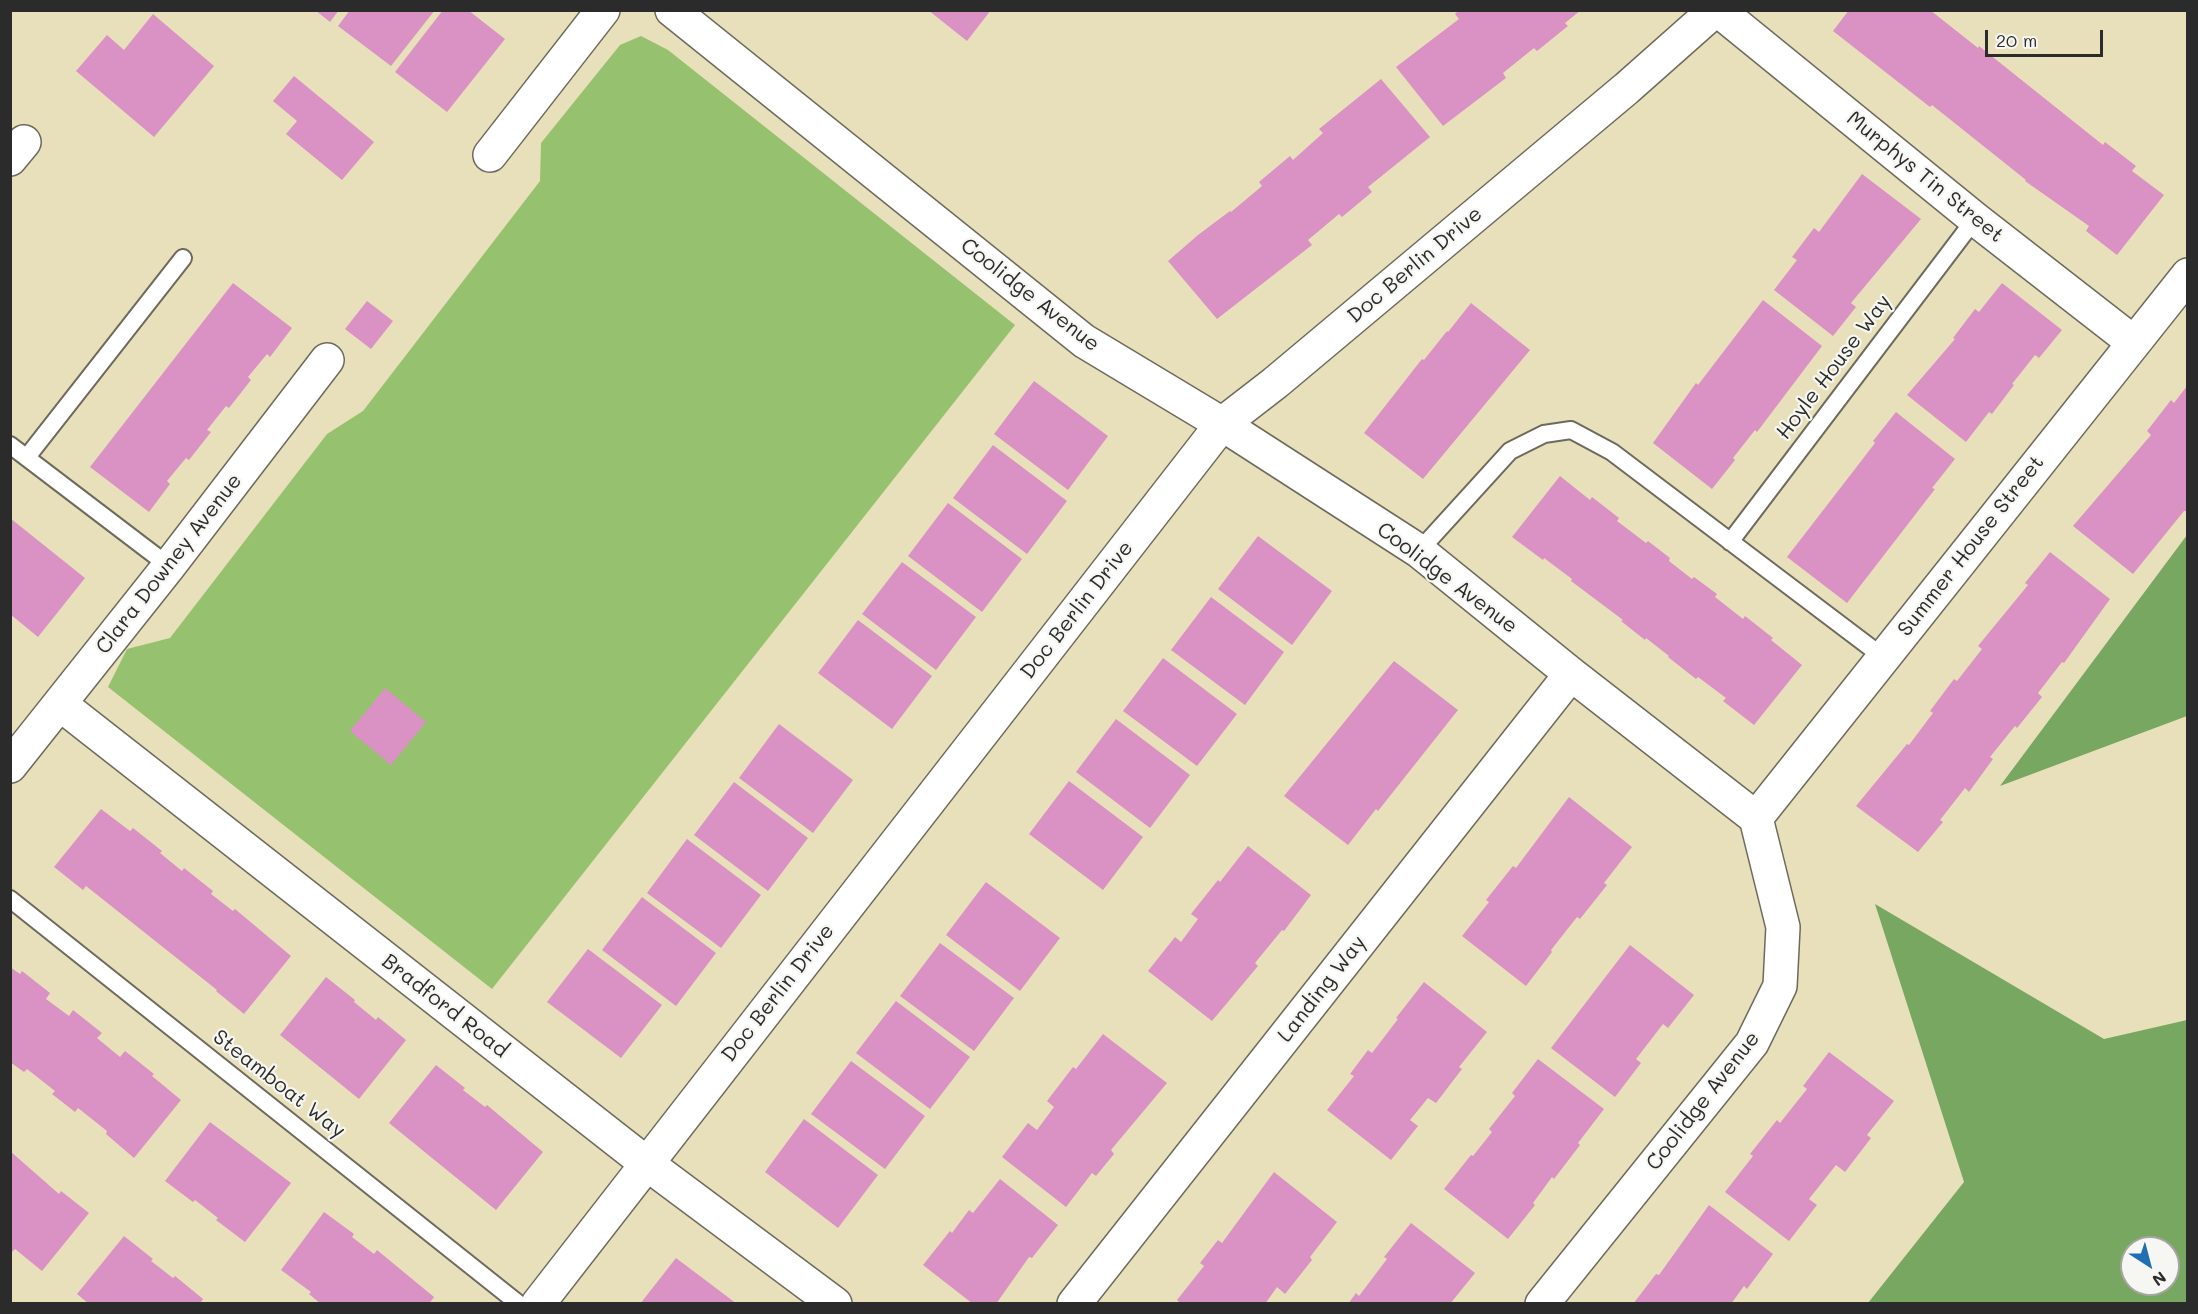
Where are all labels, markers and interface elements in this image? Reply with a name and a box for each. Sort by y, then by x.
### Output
scale bar [1988,18,2106,56]
text: 20 m [1996,28,2037,52]
street label: Murphys Tin Street [1841,106,2009,248]
street label: Doc Berlin Drive [1343,201,1487,329]
street label: Coolidge Avenue [955,233,1105,357]
street label: Hoyle House Way [1771,290,1897,444]
street label: Summer House Street [1893,450,2049,642]
street label: Clara Downey Avenue [91,469,247,659]
street label: Coolidge Avenue [1372,517,1522,639]
street label: Doc Berlin Drive [1015,536,1139,684]
street label: Doc Berlin Drive [716,919,840,1067]
street label: Landing Way [1273,931,1371,1047]
street label: Bradford Road [377,949,513,1063]
street label: Steamboat Way [208,1024,350,1144]
street label: Coolidge Avenue [1641,1026,1765,1176]
north arrow [2120,1236,2180,1296]
text: N [2149,1267,2171,1291]

